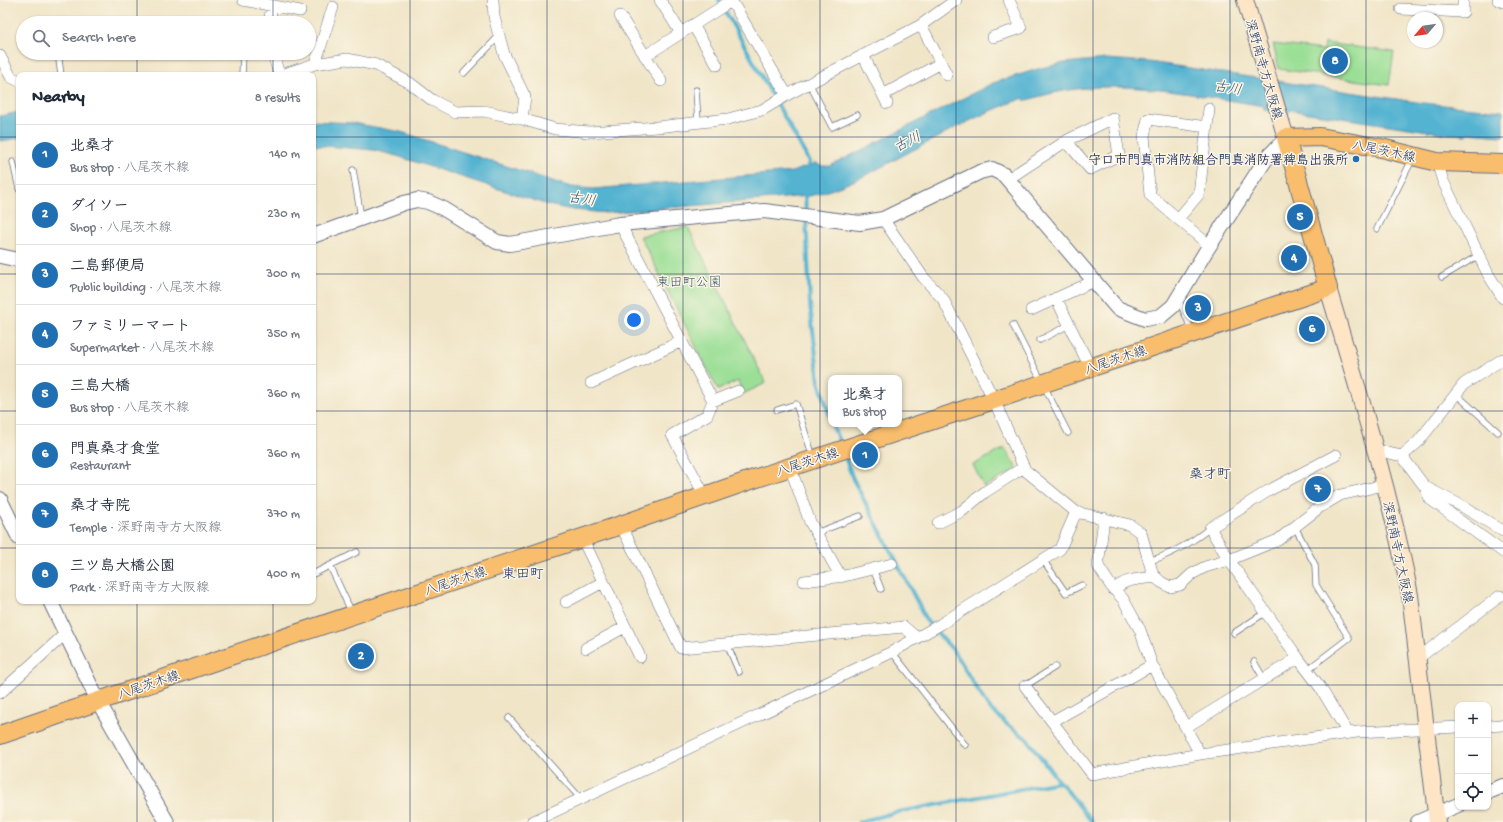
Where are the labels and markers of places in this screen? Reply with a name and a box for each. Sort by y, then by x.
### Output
pin: 8 [1322,46,1348,76]
place label: 守口市門真市消防組合門真消防署稗島出張所 [1088,153,1348,169]
marker: 守口市門真市消防組合門真消防署稗島出張所 [1351,154,1361,164]
pin: 5 [1287,202,1313,232]
pin: 4 [1281,243,1307,273]
pin: 3 [1185,293,1211,323]
pin: 6 [1299,314,1325,344]
pin: 1 [852,440,878,470]
pin: 7 [1305,474,1331,504]
pin: 2 [348,641,374,671]

